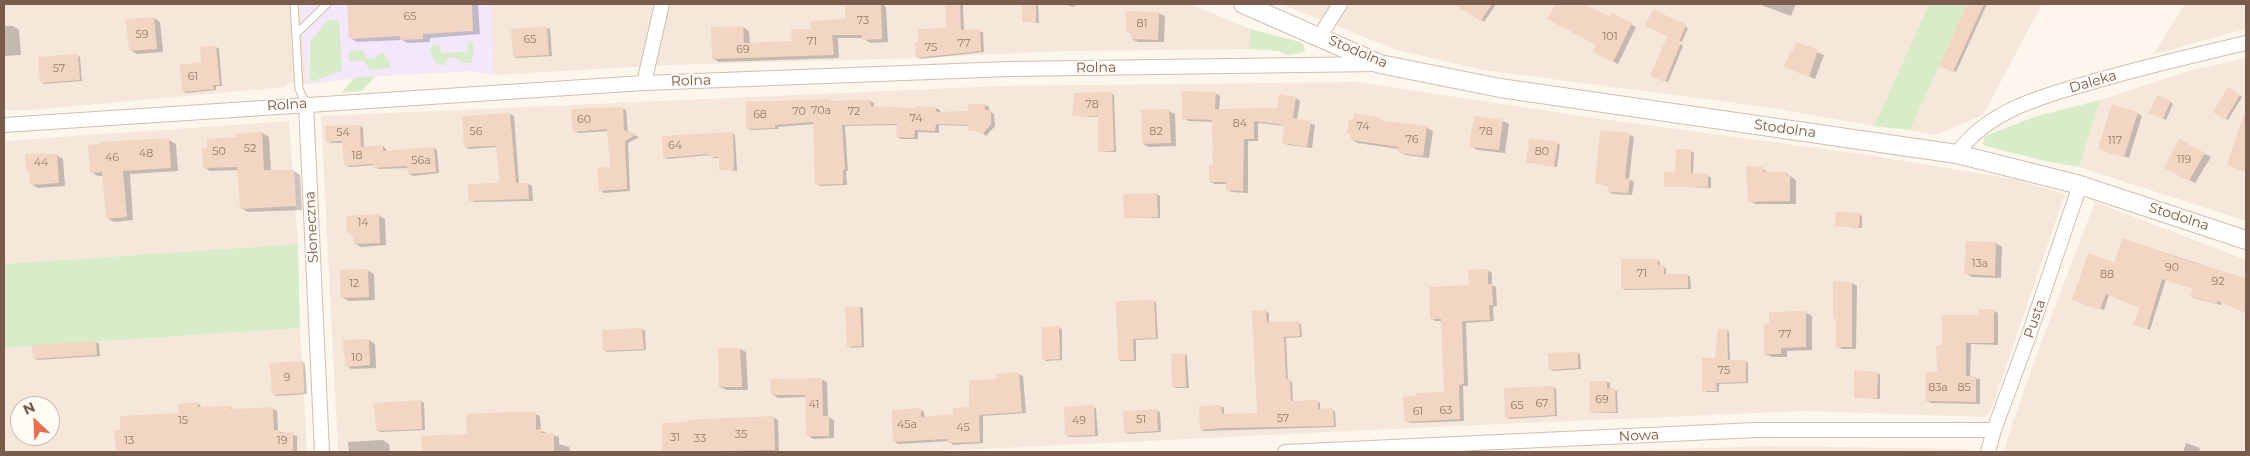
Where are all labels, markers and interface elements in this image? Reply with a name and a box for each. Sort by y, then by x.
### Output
house number: 65 [404,10,416,24]
house number: 73 [857,14,869,28]
house number: 81 [1137,17,1147,31]
house number: 59 [136,28,148,42]
house number: 101 [1602,30,1618,44]
street label: Stodolna [1326,32,1390,72]
house number: 65 [524,33,536,47]
house number: 71 [807,35,817,49]
house number: 77 [958,37,970,51]
house number: 75 [925,41,937,55]
house number: 69 [736,43,750,57]
street label: Rolna [1076,59,1116,77]
house number: 57 [53,62,65,76]
street label: Daleka [2067,67,2119,97]
house number: 61 [188,70,198,84]
street label: Rolna [671,72,711,90]
street label: Rolna [266,95,308,115]
house number: 78 [1085,98,1099,112]
house number: 70a [811,104,831,118]
house number: 70 [792,105,806,119]
house number: 72 [848,105,860,119]
house number: 68 [753,108,767,122]
house number: 74 [909,112,923,126]
house number: 60 [577,113,591,127]
street label: Stodolna [1753,116,1817,142]
house number: 84 [1233,117,1247,131]
house number: 74 [1356,120,1370,134]
house number: 56 [470,125,482,139]
house number: 82 [1149,125,1163,139]
house number: 78 [1479,125,1493,139]
house number: 54 [336,126,350,140]
house number: 76 [1406,133,1418,147]
house number: 117 [2108,134,2122,148]
house number: 64 [668,139,682,153]
house number: 52 [244,142,256,156]
house number: 50 [212,145,226,159]
house number: 80 [1535,145,1549,159]
house number: 48 [139,147,153,161]
house number: 18 [352,149,362,163]
house number: 46 [105,151,119,165]
house number: 119 [2177,153,2191,167]
house number: 56a [411,154,431,168]
house number: 44 [34,156,48,170]
street label: Słoneczna [302,191,322,263]
street label: Stodolna [2147,199,2211,235]
house number: 14 [357,216,369,230]
house number: 13a [1972,257,1988,271]
house number: 90 [2165,261,2179,275]
house number: 71 [1637,267,1647,281]
house number: 88 [2100,268,2114,282]
house number: 92 [2212,275,2224,289]
house number: 12 [349,277,359,291]
street label: Pusta [2021,297,2049,341]
house number: 77 [1779,328,1791,342]
house number: 10 [351,351,363,365]
house number: 75 [1718,364,1730,378]
house number: 9 [284,371,290,385]
house number: 83a [1928,381,1948,395]
house number: 85 [1957,381,1971,395]
house number: 69 [1595,393,1609,407]
north arrow [10,396,60,446]
house number: 67 [1535,397,1549,411]
text: N [20,398,38,419]
house number: 41 [809,398,819,412]
house number: 65 [1511,399,1523,413]
house number: 63 [1440,404,1452,418]
house number: 61 [1413,405,1423,419]
house number: 57 [1277,412,1289,426]
house number: 51 [1136,413,1146,427]
house number: 15 [178,414,188,428]
house number: 49 [1072,414,1086,428]
house number: 45a [897,418,917,432]
house number: 45 [956,421,970,435]
street label: Nowa [1618,427,1660,445]
house number: 35 [735,428,747,442]
house number: 31 [670,431,680,445]
house number: 33 [694,432,706,446]
house number: 13 [124,434,134,448]
house number: 19 [277,434,287,448]

